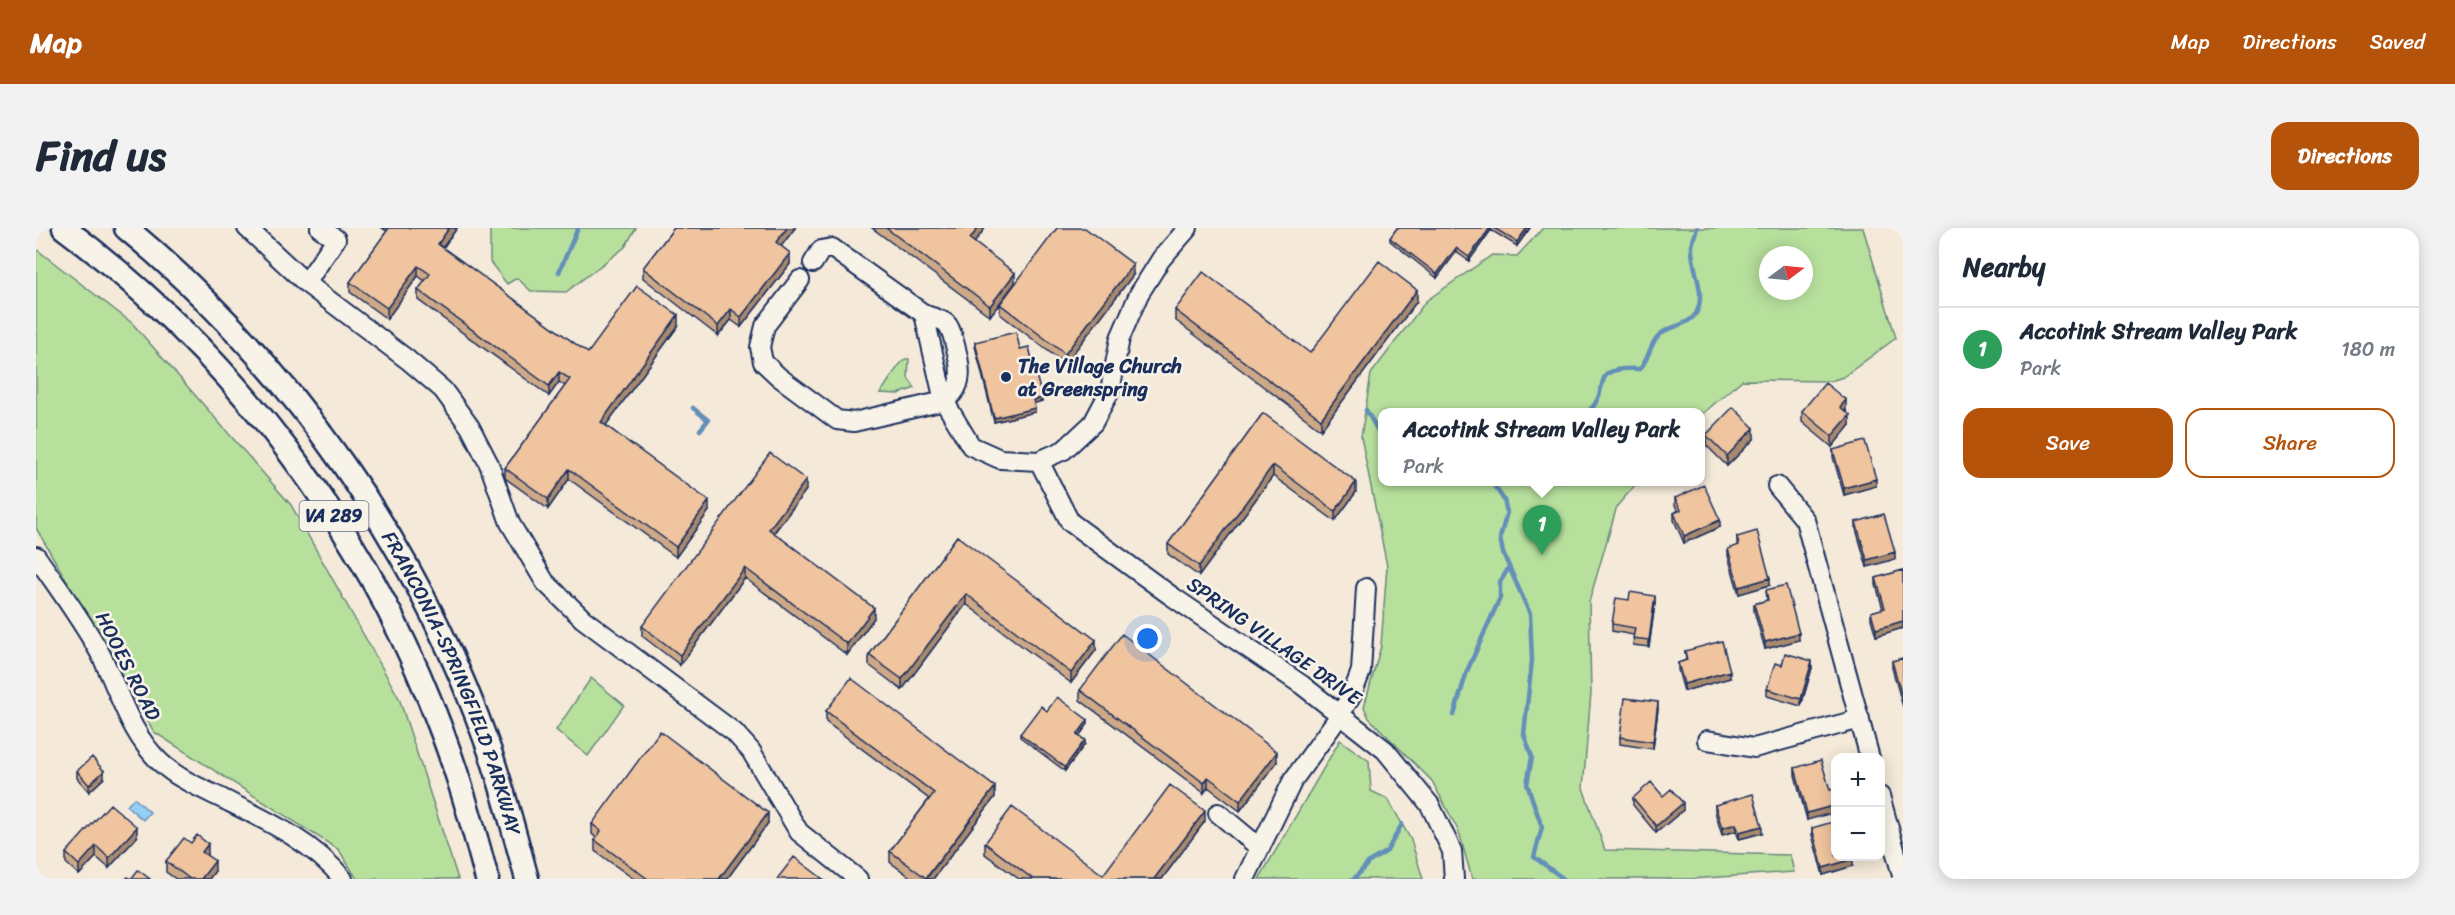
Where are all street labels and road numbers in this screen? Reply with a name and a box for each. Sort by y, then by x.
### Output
road number: VA 289 [300,501,368,531]
street label: FRANCONIA-SPRINGFIELD PARKWAY [372,524,532,840]
street label: SPRING VILLAGE DRIVE [1179,567,1370,716]
street label: HOOES ROAD [85,605,171,727]

